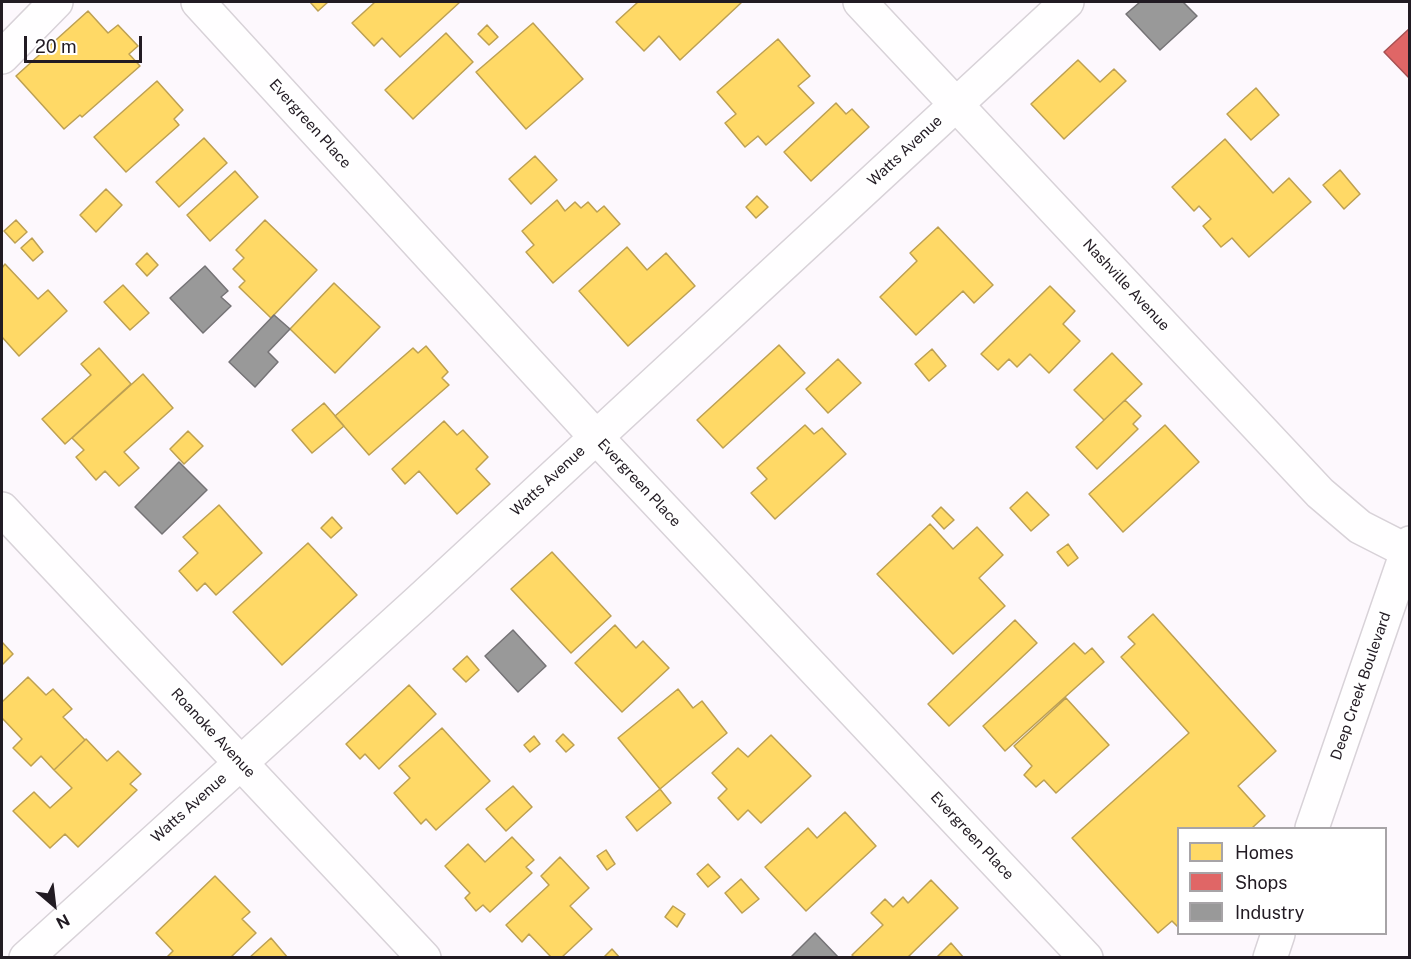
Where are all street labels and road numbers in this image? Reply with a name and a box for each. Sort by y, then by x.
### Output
street label: Evergreen Place [265,76,355,172]
street label: Watts Avenue [864,112,946,190]
street label: Nashville Avenue [1079,235,1173,335]
street label: Evergreen Place [594,435,684,531]
street label: Watts Avenue [507,442,589,520]
street label: Deep Creek Boulevard [1327,610,1395,762]
street label: Roanoke Avenue [167,685,259,781]
street label: Watts Avenue [148,769,230,847]
street label: Evergreen Place [927,788,1017,884]

